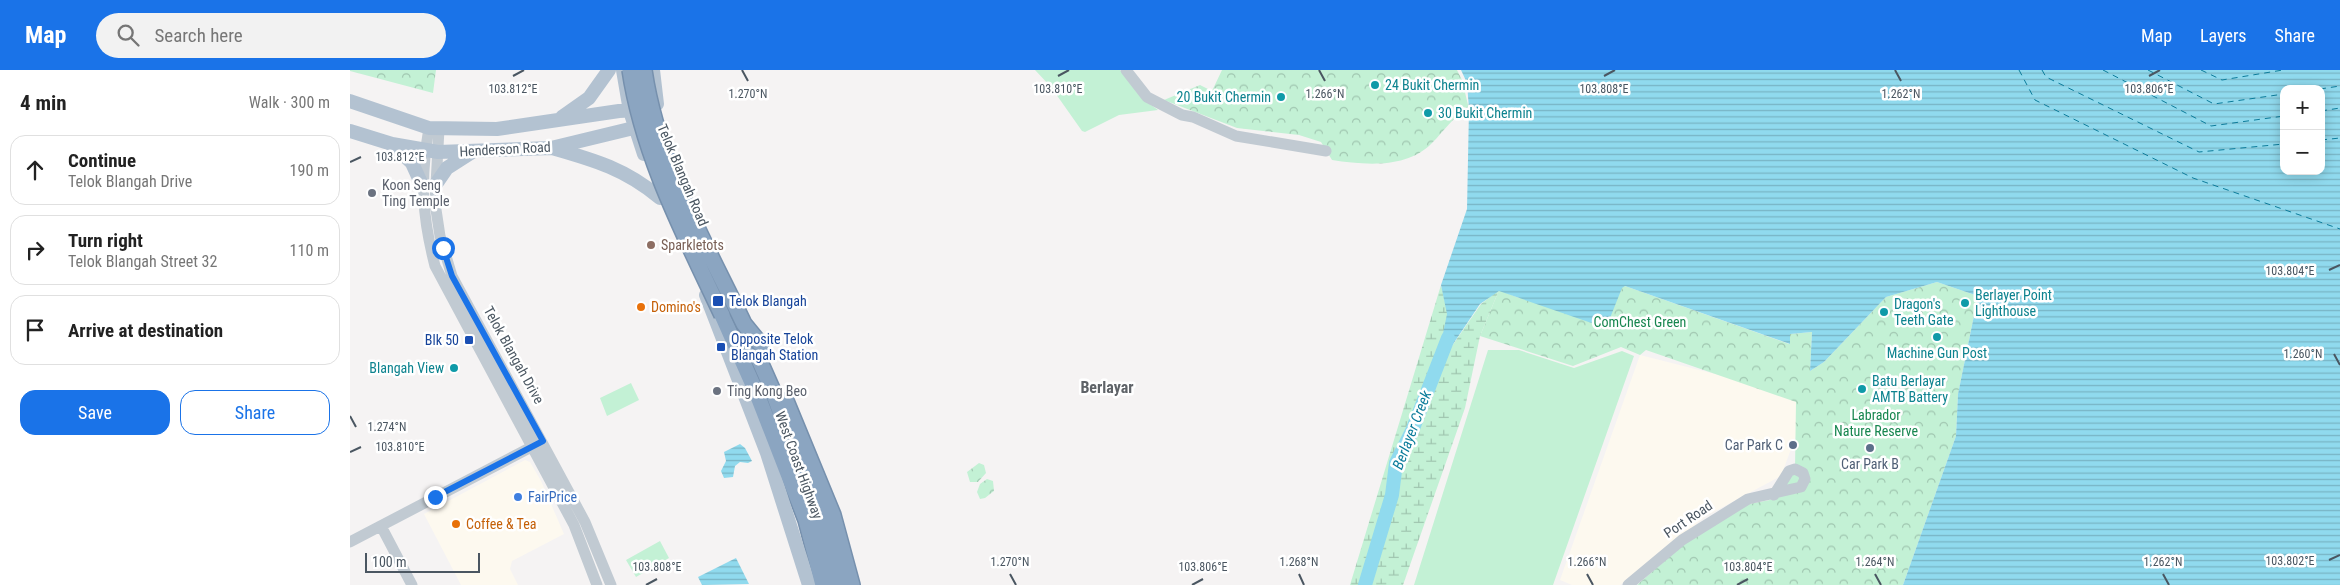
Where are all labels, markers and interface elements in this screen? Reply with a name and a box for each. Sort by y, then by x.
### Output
search box [96,13,446,58]
text: Map [25,21,66,49]
icon: search [114,21,142,49]
text: Search here [154,24,243,47]
text: Map [2141,25,2172,46]
text: Layers [2200,25,2247,46]
text: Share [2275,25,2315,46]
place label: 24 Bukit Chermin [1385,77,1479,93]
marker: 24 Bukit Chermin [1369,79,1381,91]
text: 103.812°E [488,82,538,96]
text: 103.810°E [1033,82,1083,96]
text: 103.808°E [1579,82,1629,96]
text: 103.806°E [2124,82,2174,96]
map controls [2280,85,2325,175]
button: + [2280,85,2325,130]
text: 1.270°N [729,87,767,101]
text: 1.266°N [1306,87,1344,101]
text: 1.262°N [1882,87,1920,101]
place label: 20 Bukit Chermin [1177,89,1271,105]
text: 4 min [20,91,67,115]
marker: 20 Bukit Chermin [1275,91,1287,103]
text: Walk · 300 m [249,93,330,112]
place label: 30 Bukit Chermin [1438,105,1532,121]
marker: 30 Bukit Chermin [1422,107,1434,119]
street label: Telok Blangah Road [654,122,712,228]
button: − [2280,130,2325,175]
street label: Henderson Road [459,139,551,159]
text: Continue [68,149,136,172]
text: 103.812°E [375,150,425,164]
icon: ahead [21,156,49,184]
text: 190 m [290,161,329,180]
text: Telok Blangah Drive [68,172,192,191]
place label: Koon Seng Ting Temple [382,177,450,209]
marker: Koon Seng Ting Temple [366,187,378,199]
text: Turn right [68,229,143,252]
icon: right [21,236,49,264]
route start [432,237,455,260]
place label: Sparkletots [661,237,724,253]
marker: Sparkletots [645,239,657,251]
text: 110 m [290,241,329,260]
text: Telok Blangah Street 32 [68,252,217,271]
text: 103.804°E [2265,264,2315,278]
place label: Berlayer Point Lighthouse [1975,287,2052,319]
place label: Telok Blangah [729,293,807,309]
marker: Telok Blangah [711,294,725,308]
place label: Dragon's Teeth Gate [1894,296,1954,328]
marker: Berlayer Point Lighthouse [1959,297,1971,309]
place label: Domino's [651,299,701,315]
marker: Domino's [635,301,647,313]
street label: Telok Blangah Drive [481,304,548,407]
marker: Dragon's Teeth Gate [1878,306,1890,318]
park label: ComChest Green [1594,314,1686,330]
icon: arrive [21,316,49,344]
text: Arrive at destination [68,319,223,342]
place label: Opposite Telok Blangah Station [731,331,818,363]
marker: Machine Gun Post [1931,331,1943,343]
place label: Blk 50 [425,332,459,348]
marker: Blk 50 [463,334,475,346]
marker: Opposite Telok Blangah Station [715,341,727,353]
place label: Machine Gun Post [1887,345,1987,361]
text: 1.260°N [2284,347,2322,361]
place label: Blangah View [369,360,444,376]
marker: Blangah View [448,362,460,374]
place label: Batu Berlayar AMTB Battery [1872,373,1948,405]
district label: Berlayar [1080,378,1134,397]
place label: Ting Kong Beo [727,383,807,399]
marker: Batu Berlayar AMTB Battery [1856,383,1868,395]
marker: Ting Kong Beo [711,385,723,397]
water label: Berlayer Creek [1389,388,1435,472]
button: Save [20,390,170,435]
button: Share [180,390,330,435]
park label: Labrador Nature Reserve [1834,407,1918,439]
street label: West Coast Highway [772,409,826,521]
text: 1.274°N [368,420,406,434]
place label: Car Park C [1725,437,1783,453]
marker: Car Park C [1787,439,1799,451]
text: 103.810°E [375,440,425,454]
marker: Car Park B [1864,442,1876,454]
place label: Car Park B [1841,456,1899,472]
route end [424,486,447,509]
place label: FairPrice [528,489,577,505]
marker: FairPrice [512,491,524,503]
street label: Port Road [1661,497,1715,541]
place label: Coffee & Tea [466,516,536,532]
marker: Coffee & Tea [450,518,462,530]
scale bar [365,550,480,573]
text: 100 m [372,554,407,570]
text: 103.802°E [2265,554,2315,568]
text: 1.270°N [991,555,1029,569]
text: 1.268°N [1280,555,1318,569]
text: 1.266°N [1568,555,1606,569]
text: 1.264°N [1856,555,1894,569]
text: 1.262°N [2144,555,2182,569]
text: 103.808°E [632,560,682,574]
text: 103.806°E [1178,560,1228,574]
text: 103.804°E [1723,560,1773,574]

